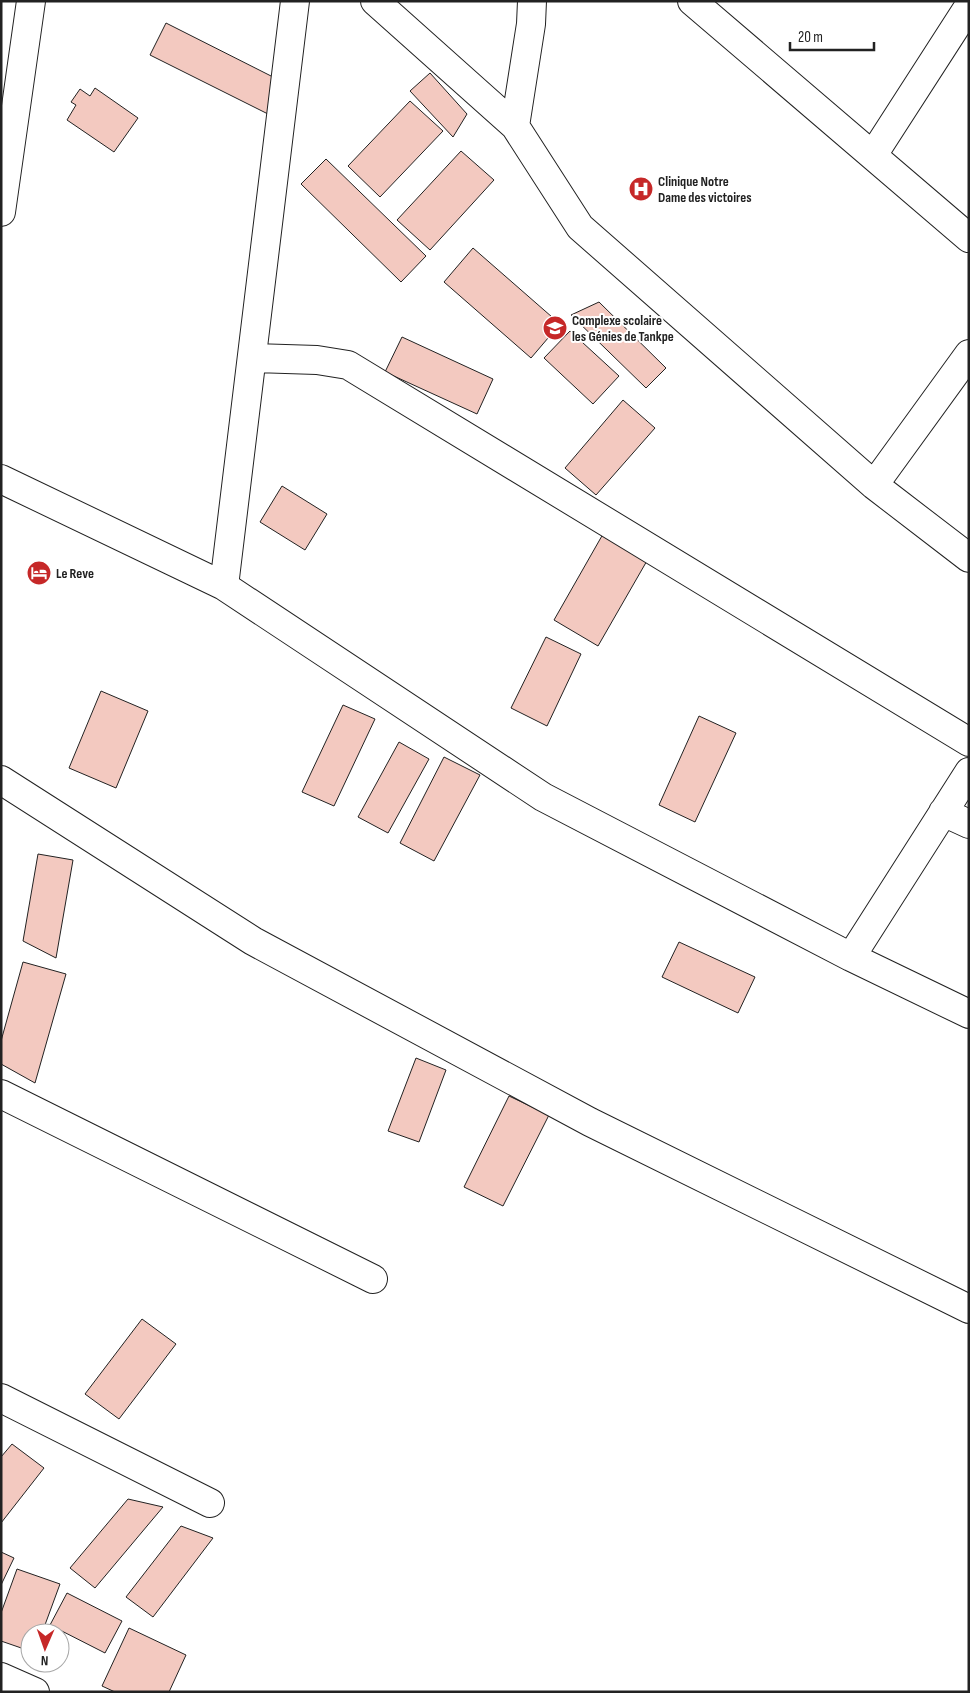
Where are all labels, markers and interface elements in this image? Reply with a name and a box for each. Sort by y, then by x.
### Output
scale bar [790,20,874,52]
text: 20 m [798,28,823,47]
place label: Clinique Notre Dame des victoires [658,173,752,206]
hospital icon: Clinique Notre Dame des victoires [628,176,654,202]
place label: Complexe scolaire les Génies de Tankpe [572,312,674,345]
school or university icon: Complexe scolaire les Génies de Tankpe [542,315,568,341]
hotel icon: Le Reve [26,560,52,586]
place label: Le Reve [56,565,94,582]
north arrow [20,1623,70,1673]
text: N [41,1652,49,1669]

